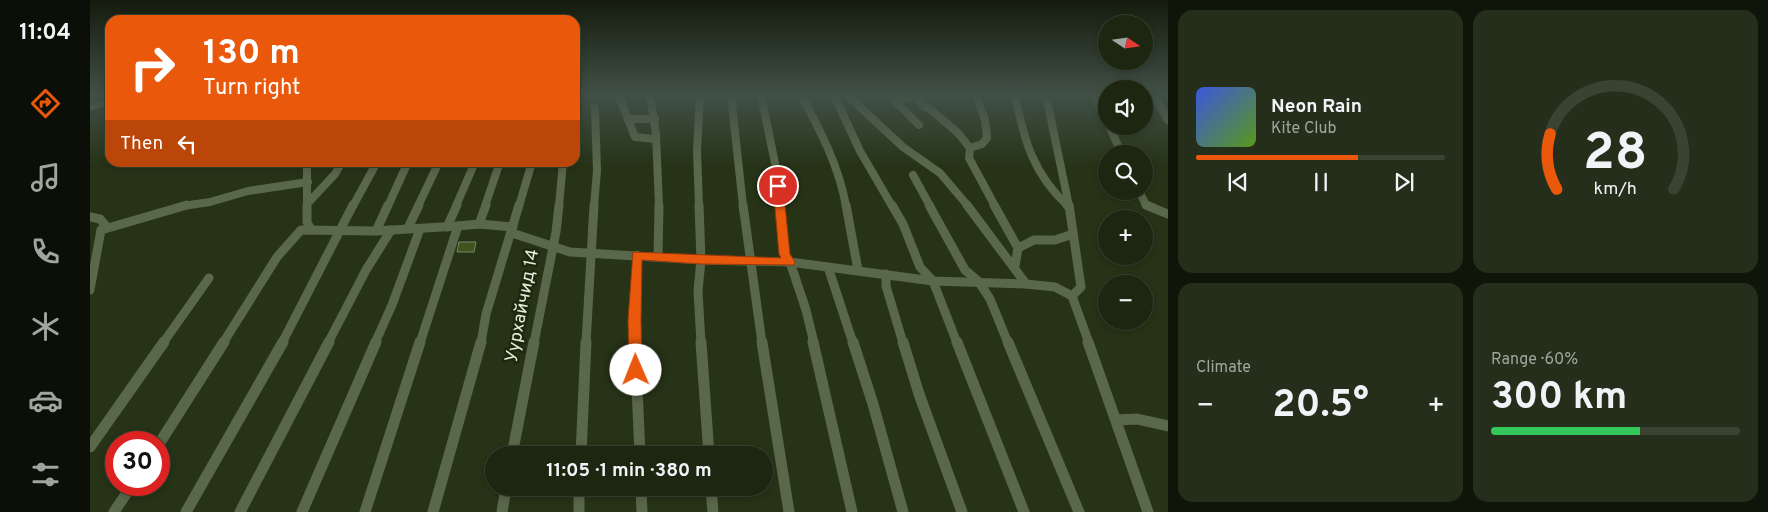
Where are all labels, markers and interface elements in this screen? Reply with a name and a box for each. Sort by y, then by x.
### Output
north arrow [1098,15,1152,70]
map controls [1098,15,1153,330]
text: 11:04 [19,20,71,47]
text: 130 m [203,32,300,76]
icon: right [120,35,185,100]
text: Turn right [203,75,300,102]
button: sound [1098,80,1153,135]
icon: directions [28,86,63,121]
text: Neon Rain [1271,95,1362,119]
text: Kite Club [1271,119,1336,139]
text: 28 [1583,122,1648,188]
icon: left [173,130,201,158]
text: Then [120,132,163,156]
button: search [1098,145,1153,200]
icon: music [28,160,63,195]
pin [757,165,799,207]
icon: previous [1224,168,1252,196]
icon: pause [1307,168,1335,196]
icon: next [1390,168,1418,196]
icon: arrive [764,172,792,200]
text: km/h [1594,178,1637,201]
button: + [1098,210,1153,265]
icon: phone [28,234,63,269]
street label: Уурхайчид 14 [501,247,545,365]
button: − [1098,275,1153,330]
icon: climate [28,309,63,344]
position arrow [609,343,661,395]
text: Range · 60% [1491,350,1578,370]
text: Climate [1196,358,1251,378]
text: 300 km [1491,374,1627,423]
text: 20.5° [1272,382,1369,431]
icon: car [28,383,63,418]
text: − [1196,389,1214,425]
text: + [1427,389,1445,425]
speed limit sign: 30 [105,431,170,496]
icon: filters [28,457,63,492]
text: 11:05 · 1 min · 380 m [546,459,712,483]

